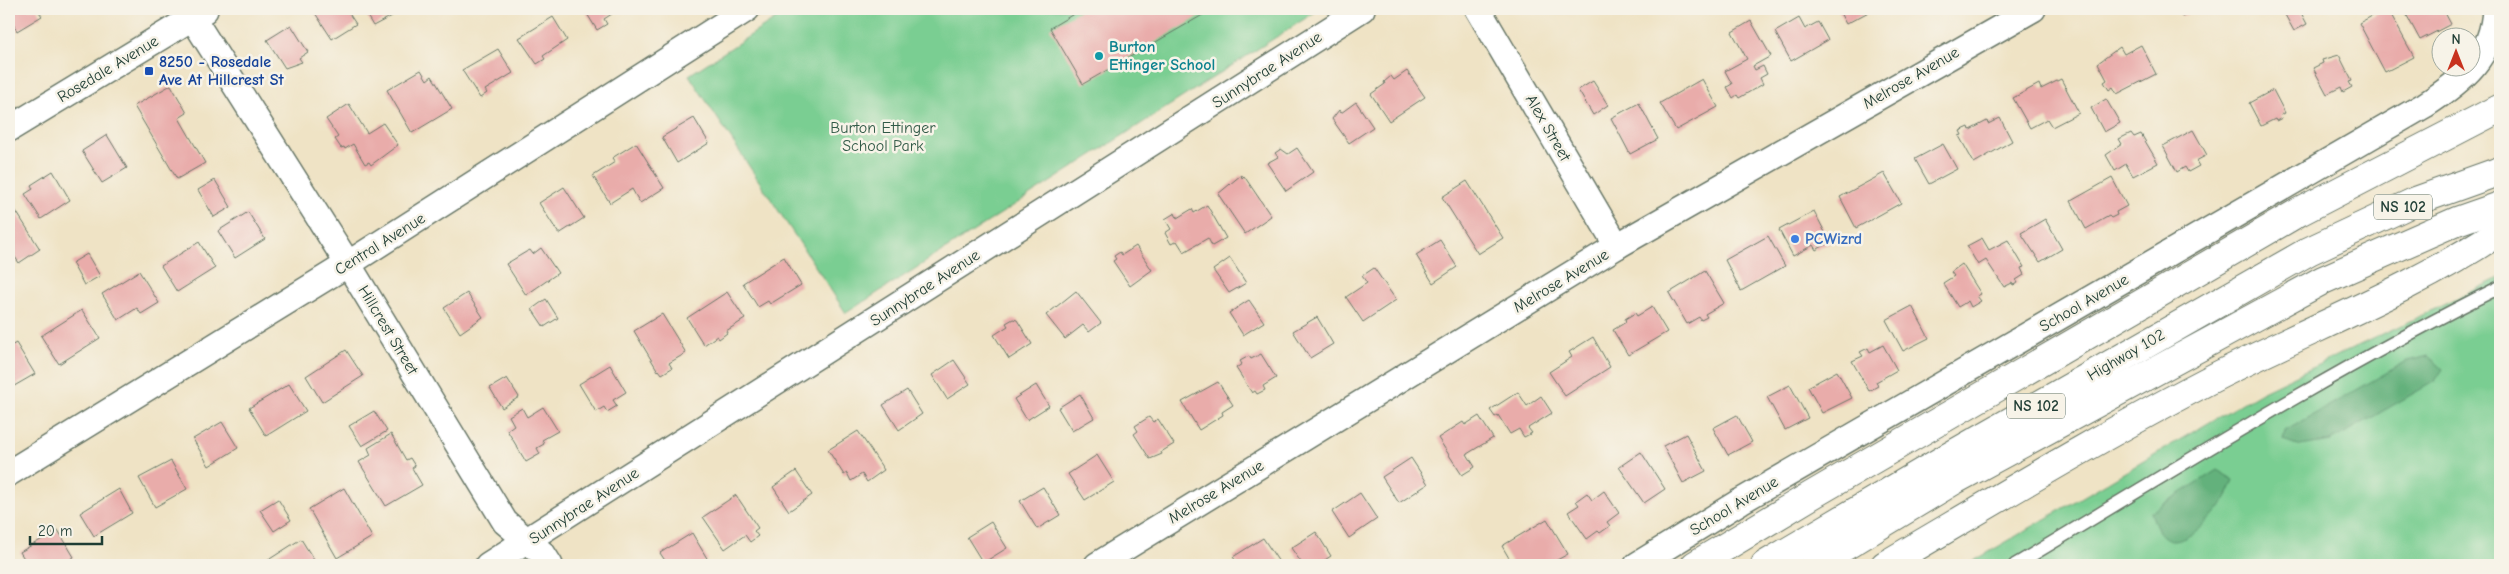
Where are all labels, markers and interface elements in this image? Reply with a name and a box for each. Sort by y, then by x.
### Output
street label: Sunnybrae Avenue [1209,28,1325,112]
north arrow [2432,28,2482,78]
text: N [2451,31,2461,48]
street label: Rosedale Avenue [54,32,162,106]
place label: Burton Ettinger School [1109,38,1215,74]
street label: Melrose Avenue [1860,43,1962,113]
marker: Burton Ettinger School [1093,50,1105,62]
place label: 8250 - Rosedale Ave At Hillcrest St [159,53,284,89]
marker: 8250 - Rosedale Ave At Hillcrest St [143,65,155,77]
street label: Alex Street [1522,92,1574,165]
park label: Burton Ettinger School Park [830,119,936,155]
road number: NS 102 [2374,194,2432,220]
street label: Central Avenue [331,209,429,279]
place label: PCWizrd [1805,230,1862,248]
marker: PCWizrd [1789,233,1801,245]
street label: Melrose Avenue [1510,245,1612,317]
street label: Sunnybrae Avenue [867,246,983,330]
street label: School Avenue [2036,270,2132,336]
street label: Hillcrest Street [354,282,422,378]
street label: Highway 102 [2084,326,2168,384]
road number: NS 102 [2007,394,2065,418]
street label: Melrose Avenue [1165,456,1267,528]
street label: Sunnybrae Avenue [526,464,642,548]
street label: School Avenue [1687,473,1781,539]
scale bar [30,514,102,546]
text: 20 m [38,522,72,540]

